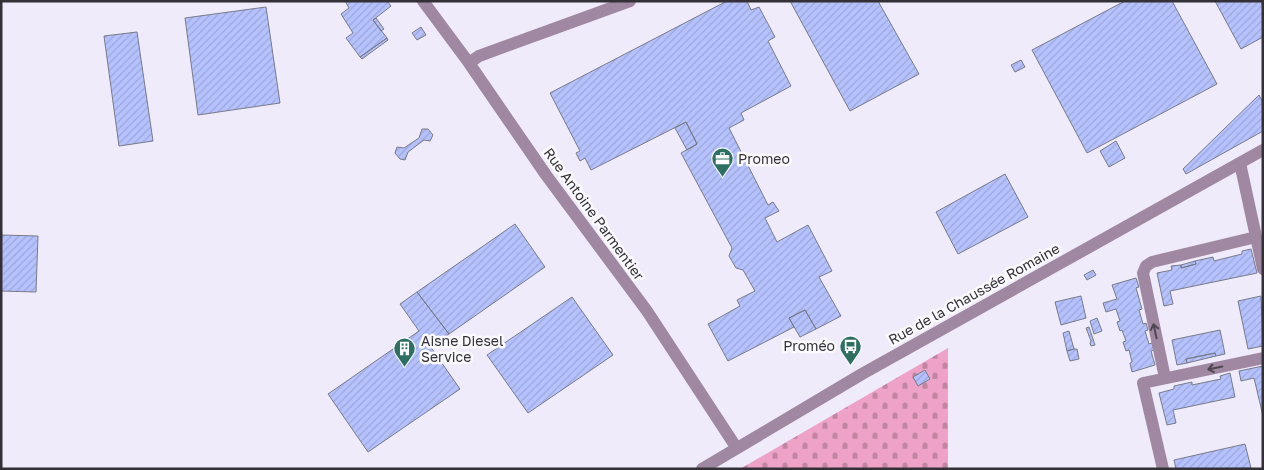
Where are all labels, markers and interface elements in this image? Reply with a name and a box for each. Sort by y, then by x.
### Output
street label: Rue Antoine Parmentier [541,144,648,284]
office icon: Promeo [710,147,734,178]
place label: Promeo [738,150,790,167]
street label: Rue de la Chaussée Romaine [885,239,1062,348]
one-way arrow [1150,323,1159,339]
place label: Aisne Diesel Service [421,332,503,365]
bus stop icon: Proméo [839,334,863,365]
building icon: Aisne Diesel Service [393,337,417,368]
place label: Proméo [783,337,835,354]
one-way arrow [1207,364,1223,373]

